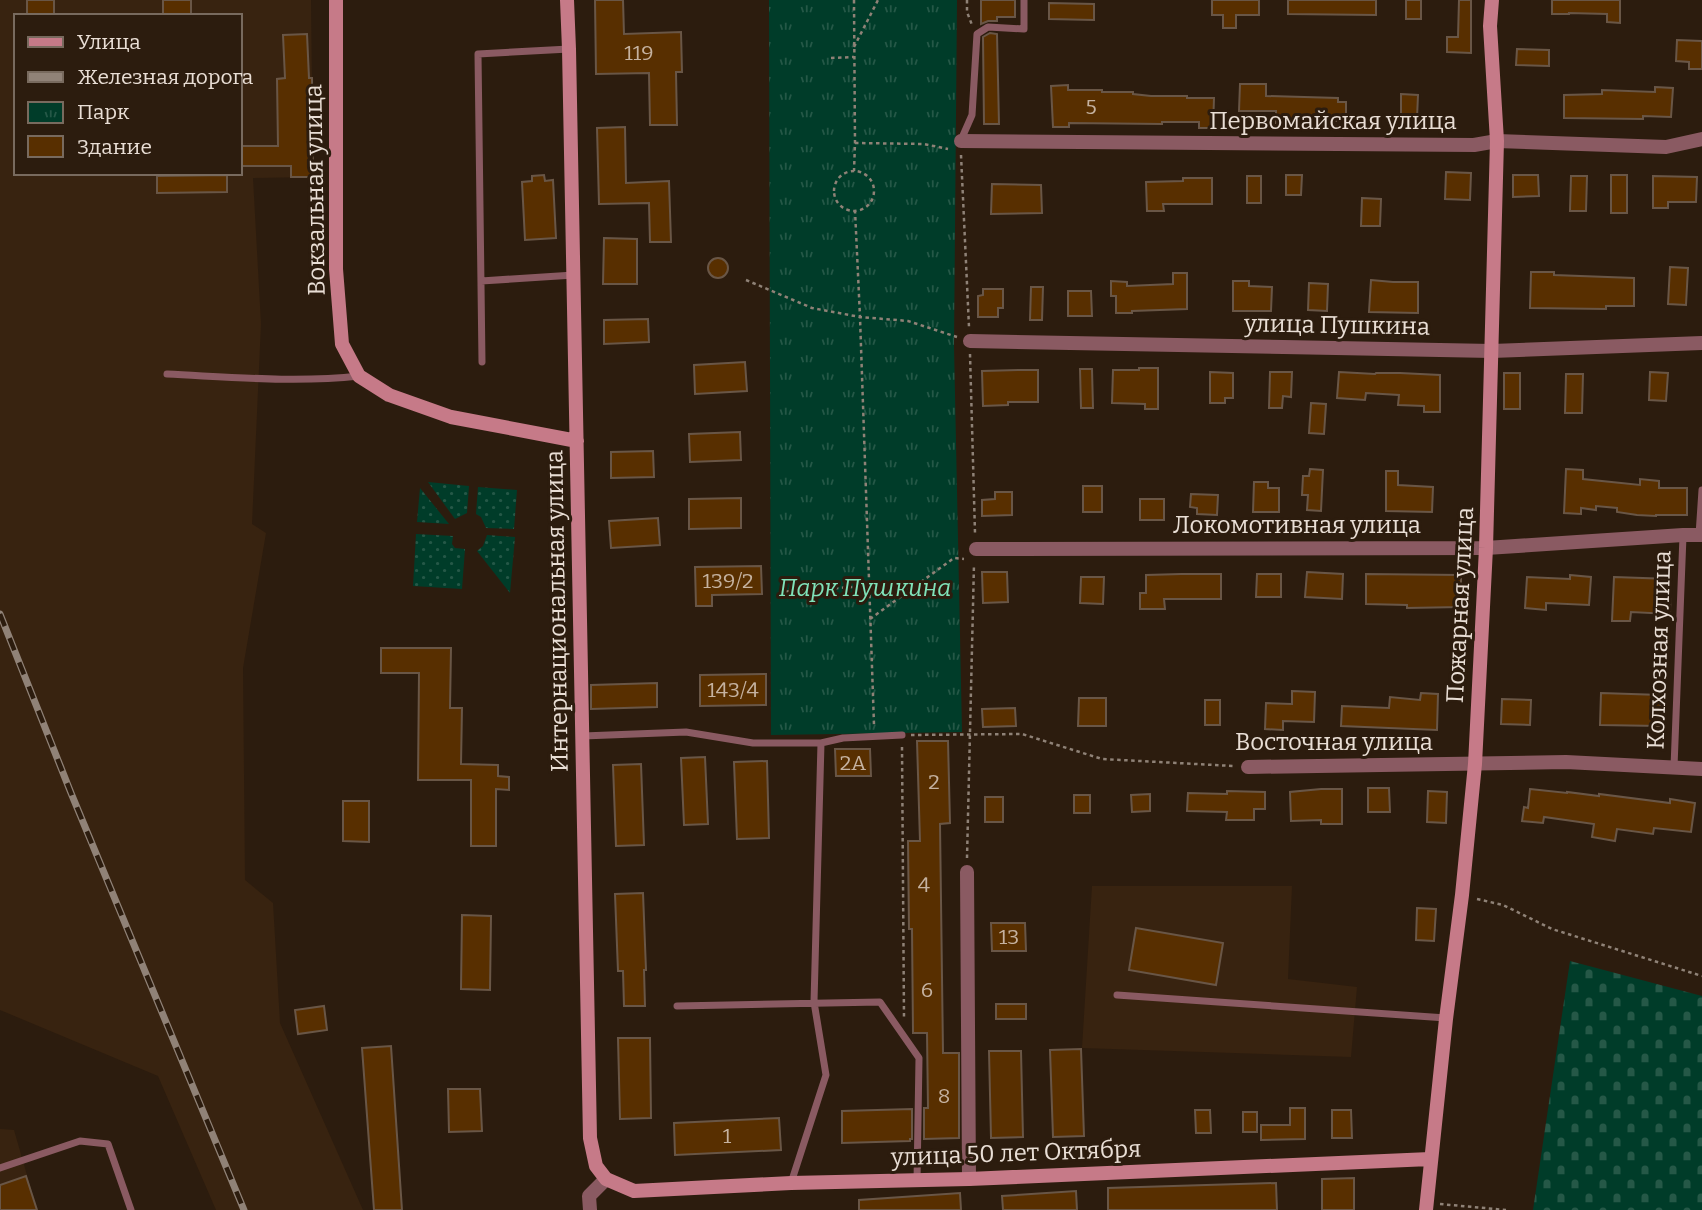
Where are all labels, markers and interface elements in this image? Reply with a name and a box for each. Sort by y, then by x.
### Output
legend [14,14,242,175]
text: Улица [77,29,141,55]
house number: 119 [624,40,654,66]
text: Железная дорога [77,64,254,90]
street label: Вокзальная улица [299,84,331,296]
house number: 5 [1085,94,1097,120]
text: Парк [77,99,130,125]
street label: Первомайская улица [1209,107,1457,135]
text: Здание [77,134,152,160]
street label: улица Пушкина [1243,309,1430,341]
street label: Интернациональная улица [540,450,574,772]
street label: Пожарная улица [1441,506,1479,704]
street label: Локомотивная улица [1173,511,1421,539]
street label: Колхозная улица [1642,550,1676,750]
house number: 139/2 [703,568,753,594]
park label: Парк Пушкина [779,574,951,602]
house number: 143/4 [707,677,759,703]
street label: Восточная улица [1235,728,1433,756]
house number: 2А [840,750,866,776]
house number: 2 [928,769,940,795]
house number: 4 [918,872,930,898]
house number: 13 [999,924,1019,950]
house number: 6 [921,977,933,1003]
house number: 8 [938,1083,950,1109]
house number: 1 [723,1123,732,1149]
street label: улица 50 лет Октября [889,1135,1142,1171]

